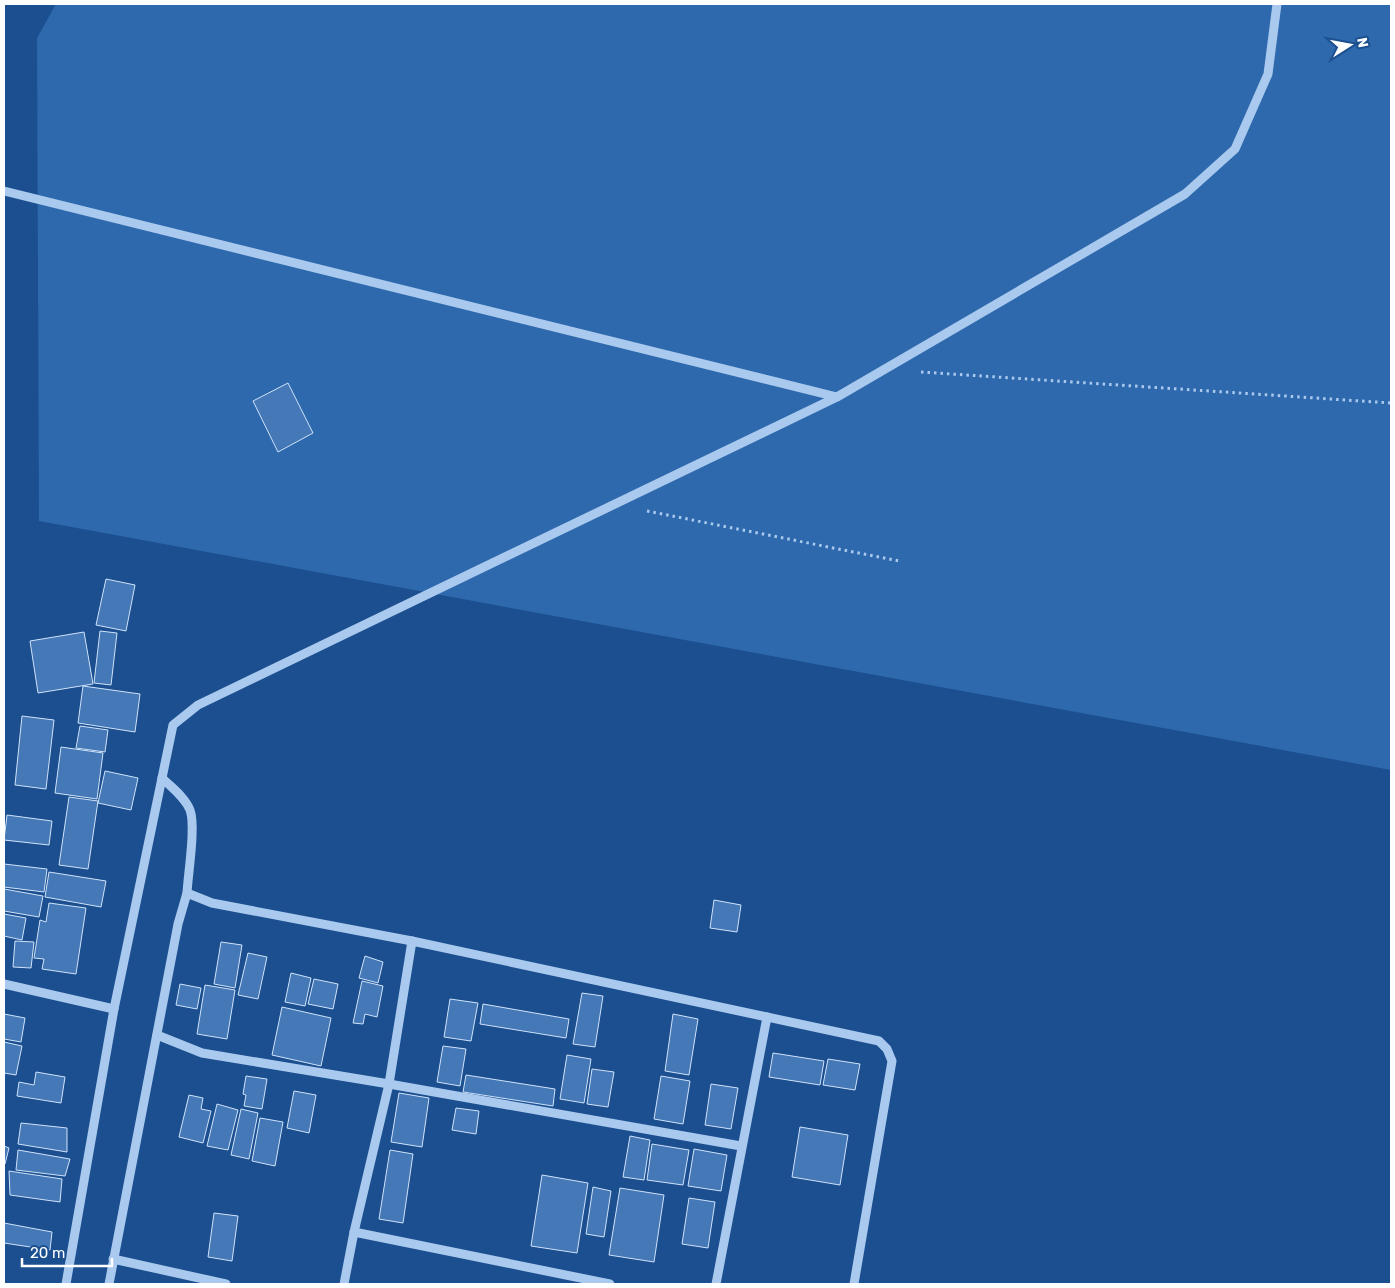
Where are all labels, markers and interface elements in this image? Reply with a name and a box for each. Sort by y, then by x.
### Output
north arrow [1325,20,1375,70]
text: N [1353,36,1372,49]
scale bar [22,1236,112,1268]
text: 20 m [30,1244,65,1262]

